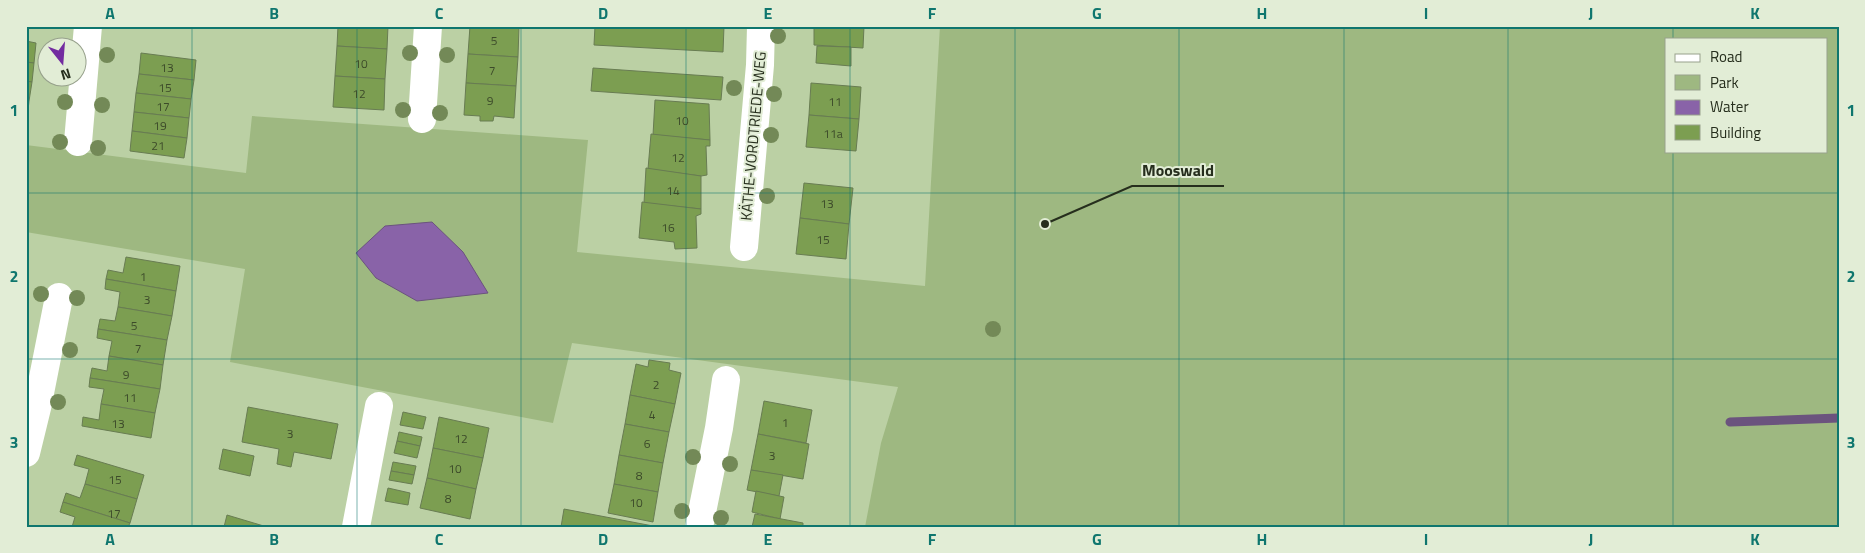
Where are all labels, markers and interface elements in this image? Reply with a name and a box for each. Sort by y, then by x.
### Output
text: A [105,1,115,25]
text: B [269,1,279,25]
text: C [435,1,444,25]
text: D [598,1,608,25]
text: E [764,1,773,25]
text: F [928,1,937,25]
text: G [1092,1,1102,25]
text: H [1257,1,1267,25]
text: I [1424,1,1428,25]
text: J [1589,1,1593,25]
text: K [1750,1,1760,25]
house number: 5 [491,31,498,50]
north arrow [38,38,88,88]
legend [1665,38,1828,152]
text: Road [1710,45,1742,68]
street label: KÄTHE-VORDTRIEDE-WEG [734,50,772,222]
house number: 10 [354,54,368,73]
house number: 13 [160,58,174,77]
house number: 7 [489,61,495,80]
text: N [58,63,74,86]
text: Park [1710,71,1739,94]
house number: 15 [158,78,172,97]
house number: 12 [352,84,366,103]
house number: 9 [487,91,494,110]
house number: 11 [828,92,842,111]
text: Water [1710,95,1749,118]
house number: 17 [156,97,170,116]
text: 1 [10,98,18,122]
text: 1 [1847,98,1855,122]
house number: 10 [675,111,689,130]
house number: 19 [153,116,167,135]
text: Building [1710,121,1761,144]
house number: 11a [823,124,843,143]
house number: 21 [151,136,165,155]
house number: 12 [671,148,685,167]
callout: Mooswald [1132,155,1224,186]
text: Mooswald [1142,158,1214,182]
house number: 14 [666,181,680,200]
house number: 13 [820,194,834,213]
house number: 16 [661,218,675,237]
house number: 15 [816,230,830,249]
text: 2 [10,264,18,288]
text: 2 [1847,264,1855,288]
house number: 1 [140,267,146,286]
house number: 3 [144,290,150,309]
house number: 5 [131,316,138,335]
house number: 7 [135,339,141,358]
house number: 9 [123,365,130,384]
house number: 2 [653,375,659,394]
house number: 11 [123,388,137,407]
house number: 4 [649,405,656,424]
house number: 1 [782,413,788,432]
house number: 13 [111,414,125,433]
house number: 3 [287,424,293,443]
house number: 12 [454,429,468,448]
text: 3 [10,430,18,454]
text: 3 [1847,430,1855,454]
house number: 6 [644,434,651,453]
house number: 3 [769,446,775,465]
house number: 10 [448,459,462,478]
house number: 8 [636,466,643,485]
house number: 15 [108,470,122,489]
house number: 8 [445,489,452,508]
house number: 10 [629,493,643,512]
house number: 17 [107,504,121,523]
text: A [105,527,115,551]
text: B [269,527,279,551]
text: C [435,527,444,551]
text: D [598,527,608,551]
text: E [764,527,773,551]
text: F [928,527,937,551]
text: G [1092,527,1102,551]
text: H [1257,527,1267,551]
text: I [1424,527,1428,551]
text: J [1589,527,1593,551]
text: K [1750,527,1760,551]

